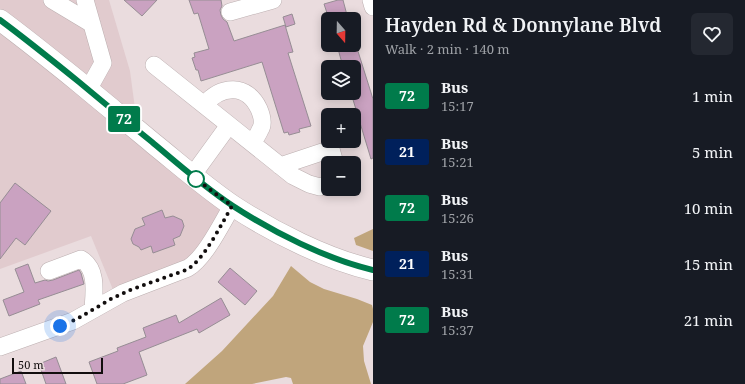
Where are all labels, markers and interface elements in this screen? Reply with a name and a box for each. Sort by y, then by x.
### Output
north arrow [321,12,361,52]
map controls [321,12,361,196]
text: Hayden Rd & Donnylane Blvd [385,12,661,38]
button: heart [691,13,733,55]
text: Walk · 2 min · 140 m [385,40,510,58]
button: layers [321,60,361,100]
text: Bus [441,77,468,97]
text: 72 [399,86,415,105]
text: 1 min [692,86,733,106]
text: 15:17 [441,97,474,115]
line badge: 72 [106,106,142,132]
button: + [321,108,361,148]
text: 72 [116,109,132,128]
text: Bus [441,133,468,153]
text: 21 [399,142,415,161]
text: 5 min [692,142,733,162]
text: 15:21 [441,153,474,171]
button: − [321,156,361,196]
unlabelled marker [187,170,205,188]
text: Bus [441,189,468,209]
text: 72 [399,198,415,217]
text: 10 min [684,198,733,218]
text: 15:26 [441,209,474,227]
text: Bus [441,245,468,265]
text: 21 [399,254,415,273]
text: 15 min [684,254,733,274]
text: 15:31 [441,265,474,283]
text: Bus [441,301,468,321]
text: 72 [399,310,415,329]
text: 21 min [684,310,733,330]
your location [50,316,70,336]
text: 15:37 [441,321,474,339]
scale bar [12,356,103,375]
text: 50 m [18,357,44,372]

